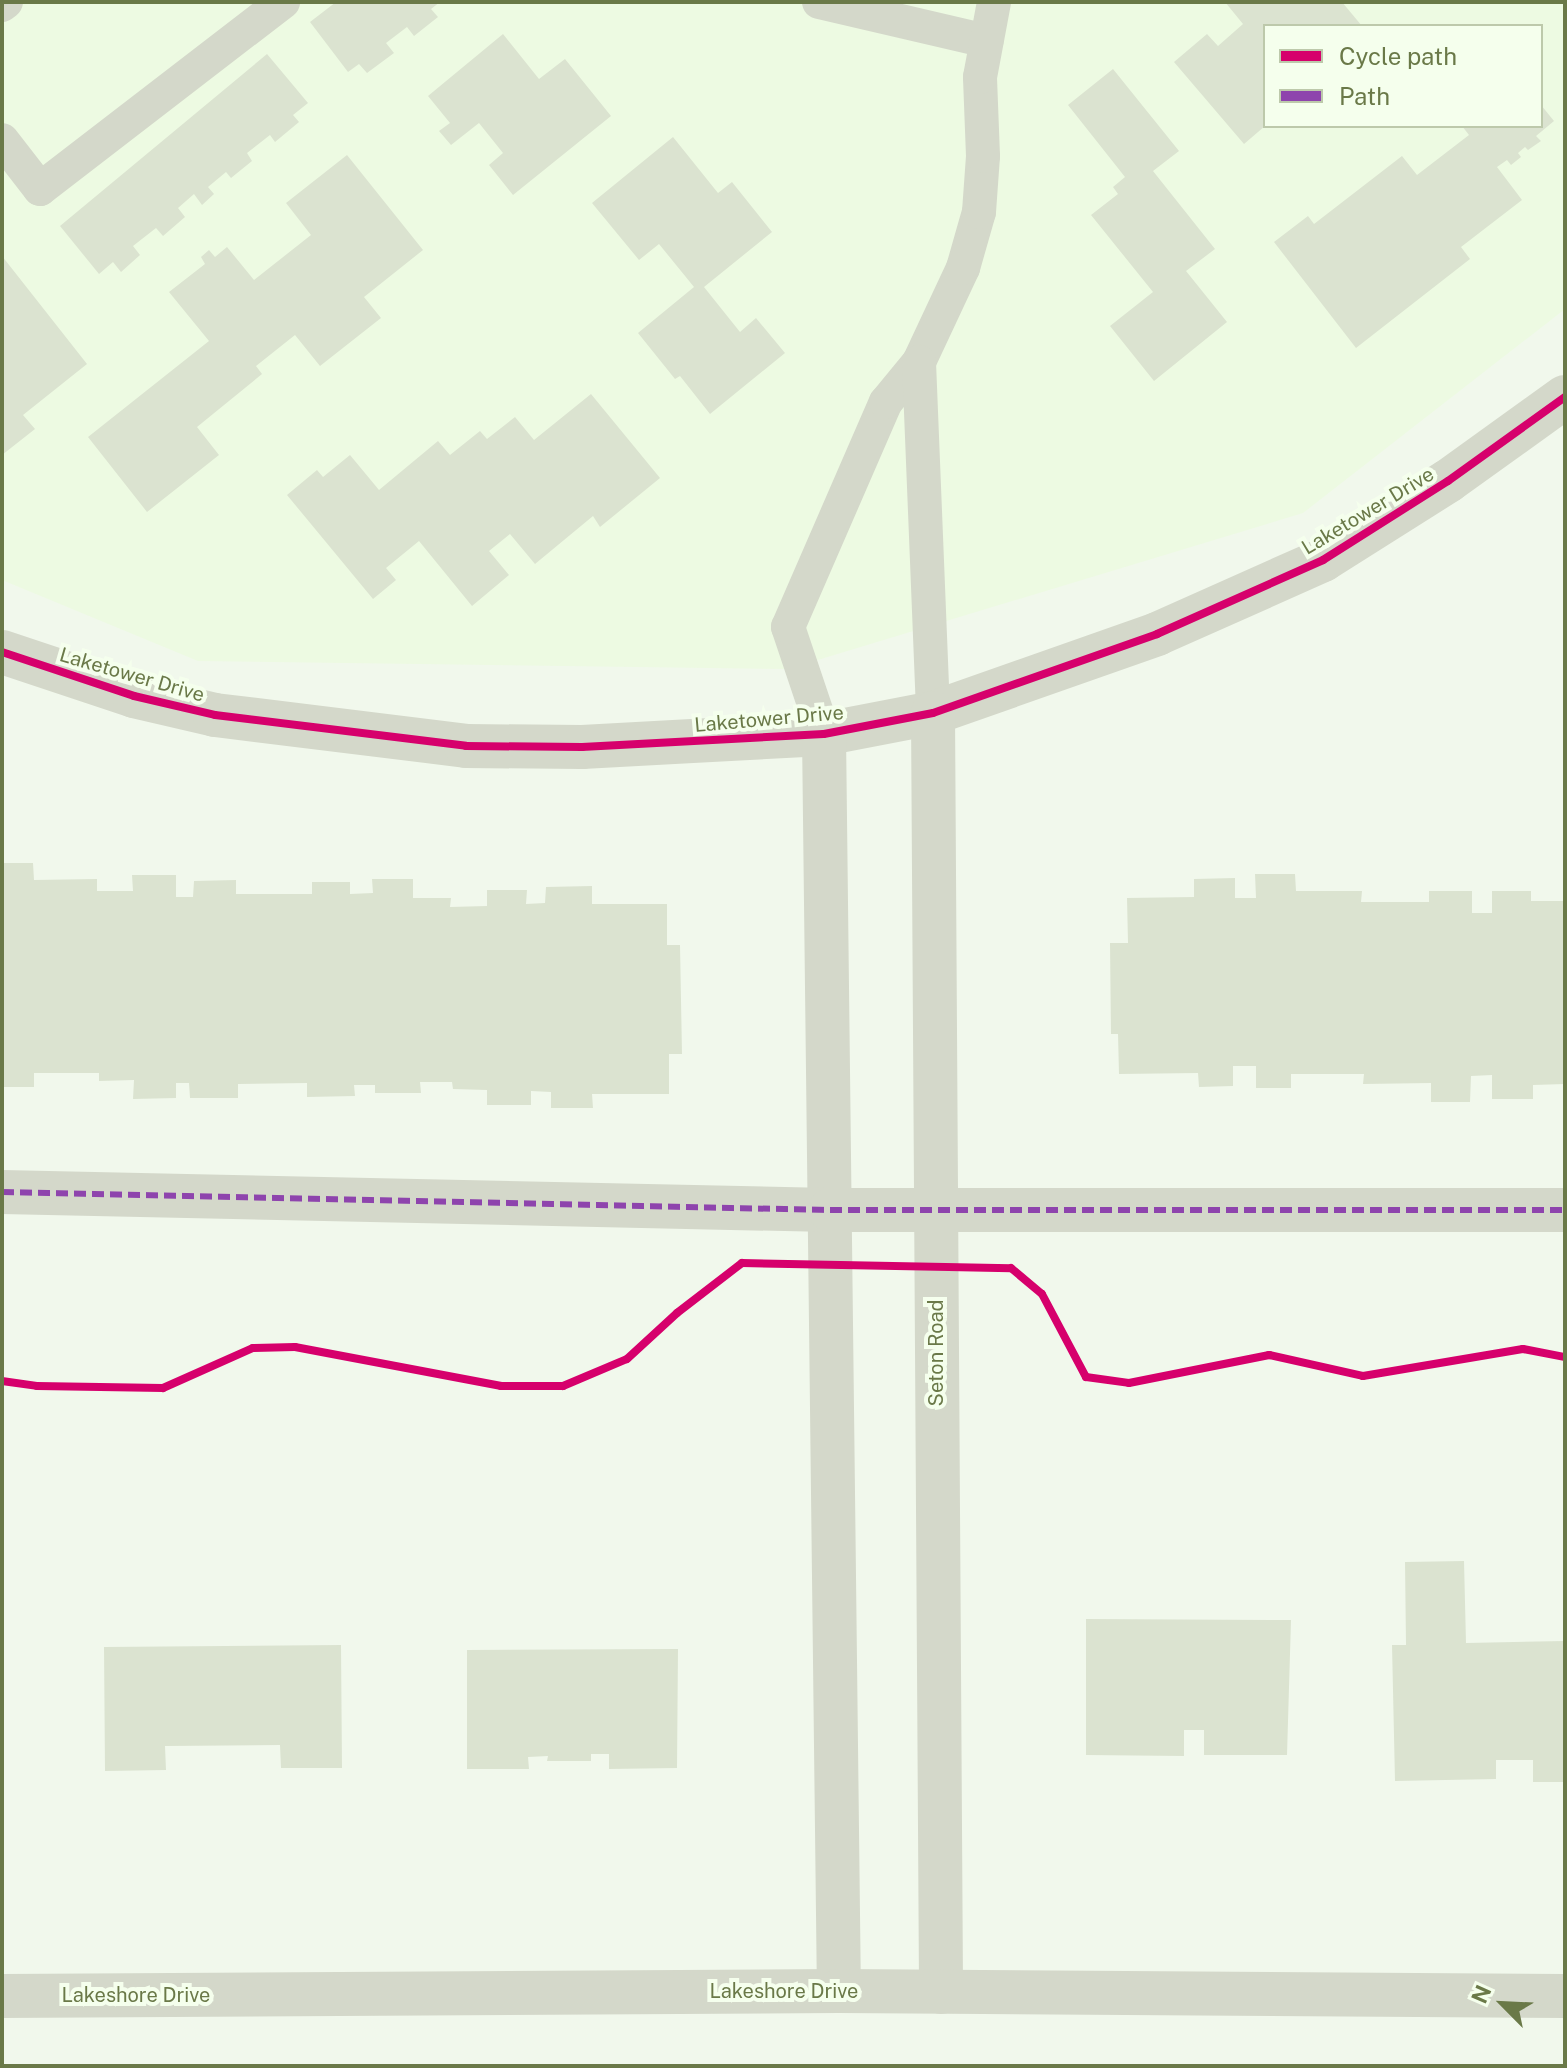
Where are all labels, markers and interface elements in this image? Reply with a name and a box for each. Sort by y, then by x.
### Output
legend [1263,24,1543,128]
text: Cycle path [1339,42,1457,70]
text: Path [1339,82,1390,110]
street label: Laketower Drive [1298,462,1438,560]
street label: Laketower Drive [57,643,207,707]
street label: Laketower Drive [693,701,845,737]
street label: Seton Road [924,1300,948,1406]
north arrow [1463,1964,1543,2044]
street label: Lakeshore Drive [710,1979,858,2003]
text: N [1466,1981,1496,2007]
street label: Lakeshore Drive [62,1983,210,2007]

